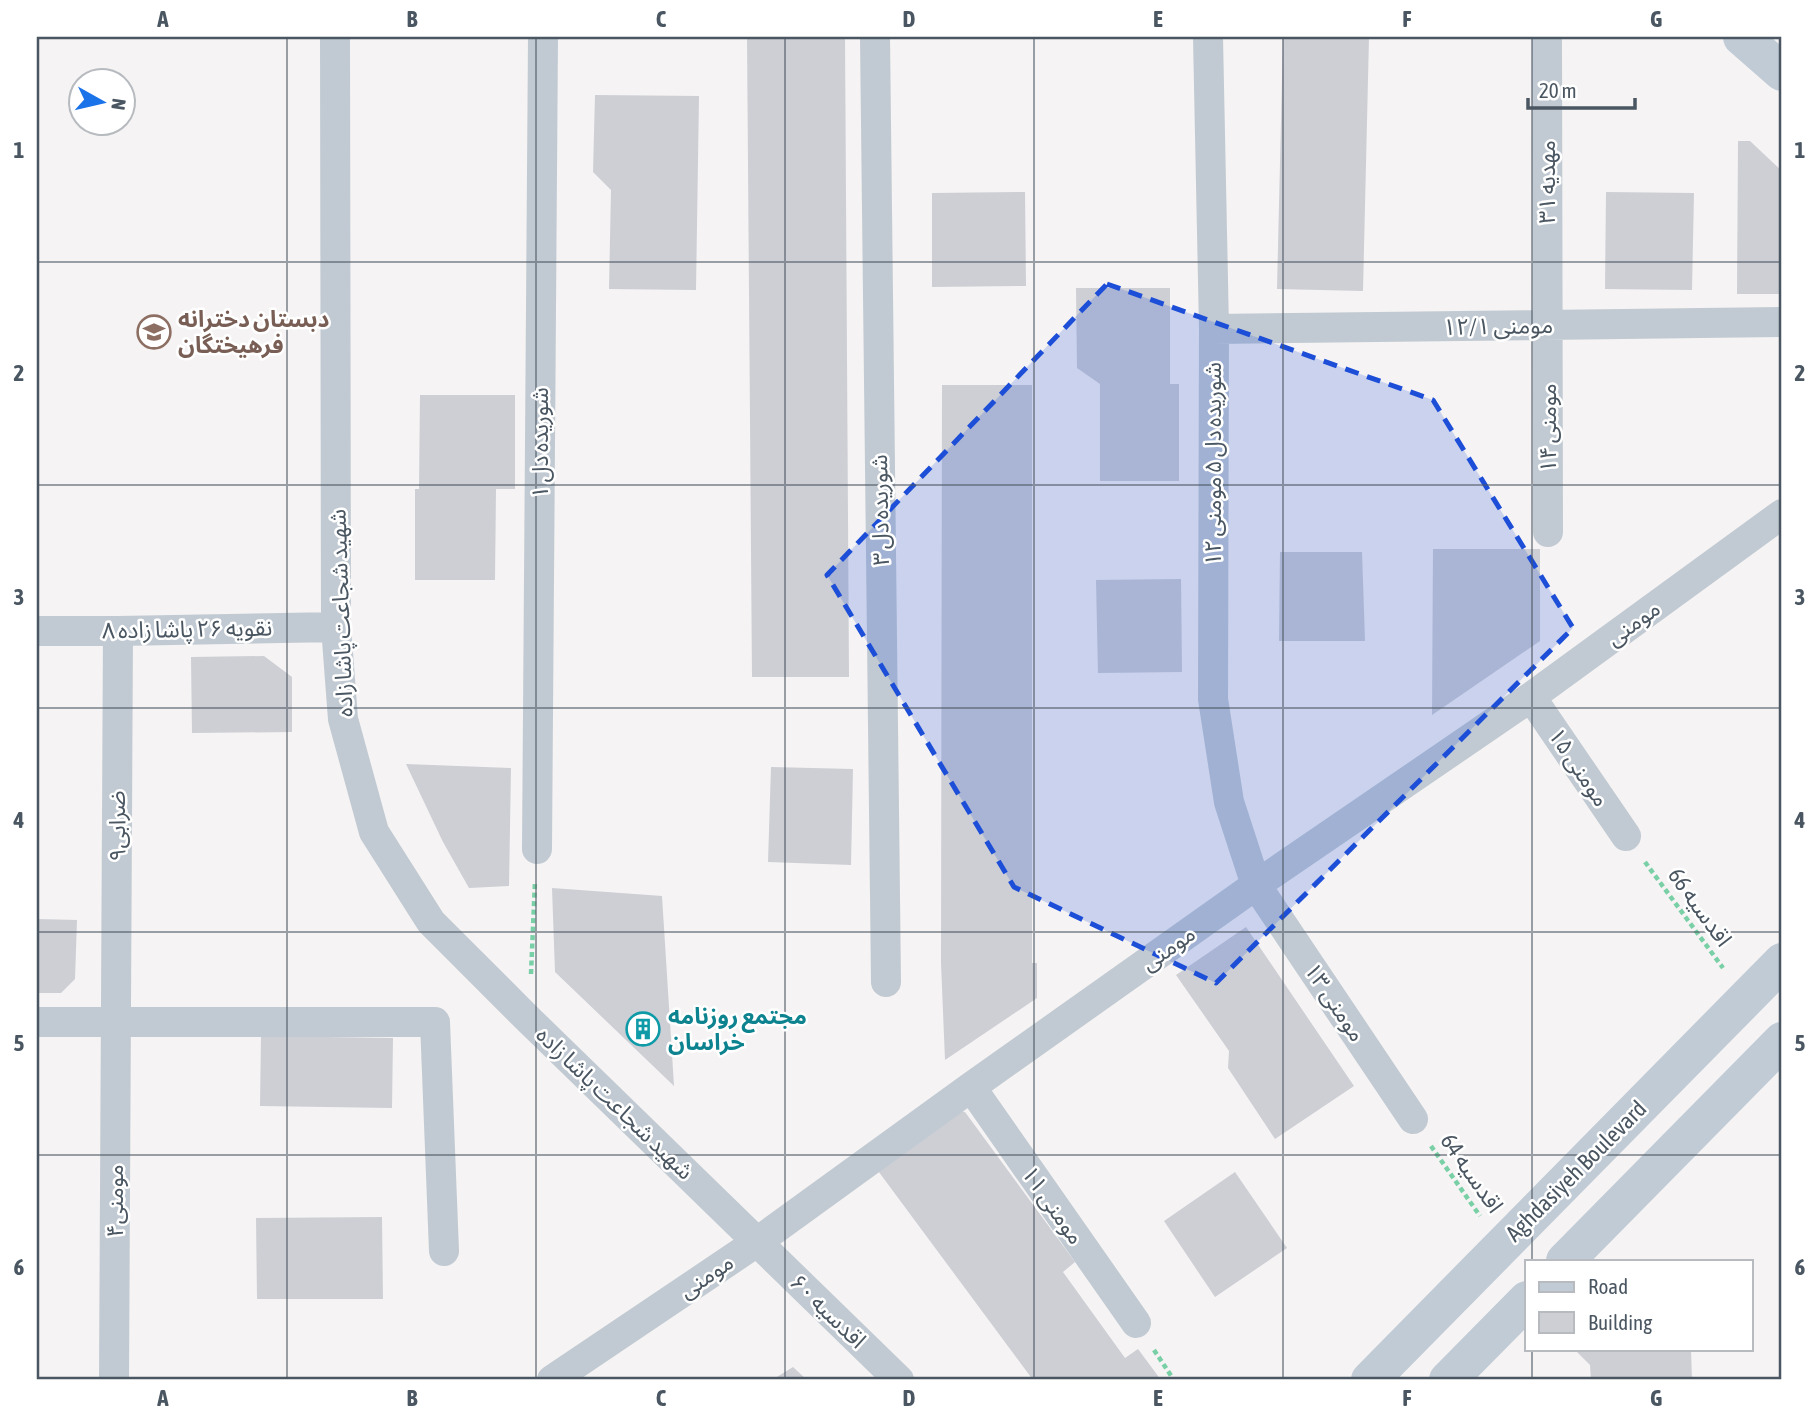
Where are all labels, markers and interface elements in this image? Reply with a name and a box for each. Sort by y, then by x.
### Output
text: A [156,6,169,32]
text: B [407,6,418,32]
text: C [656,6,667,32]
text: D [903,6,916,32]
text: E [1153,6,1163,32]
text: F [1402,6,1412,32]
text: G [1650,6,1662,32]
north arrow [66,66,136,136]
scale bar [1528,66,1635,110]
text: 20 m [1539,78,1577,102]
text: N [107,97,131,111]
text: 1 [14,137,25,163]
text: 1 [1795,137,1806,163]
street label: مهدیه ۳۱ [1534,140,1560,224]
place label: دبستان دخترانه فرهیختگان [178,306,329,359]
street label: مومنی ۱۲/۱ [1443,312,1553,341]
school or university icon: دبستان دخترانه فرهیختگان [135,313,173,351]
text: 2 [14,360,24,386]
text: 2 [1795,360,1805,386]
street label: شوریده دل ۵ مومنی ۱۲ [1200,362,1227,566]
street label: مومنی ۱۴ [1535,383,1562,473]
street label: شوریده دل ۱ [527,387,554,499]
street label: شوریده دل ۳ [866,454,895,566]
street label: شهید شجاعت پاشا زاده [324,509,360,717]
text: 3 [14,584,24,610]
text: 3 [1795,584,1805,610]
street label: مومنی [1601,595,1665,652]
street label: نقویه ۲۶ پاشا زاده ۸ [102,615,272,646]
street label: مومنی ۱۵ [1542,723,1615,812]
street label: ضرابی۹ [104,790,131,862]
text: 4 [13,807,25,833]
text: 4 [1794,807,1806,833]
street label: اقدسیه 66 [1663,863,1737,951]
street label: مومنی [1136,920,1201,977]
street label: مومنی ۱۳ [1298,958,1371,1047]
place label: مجتمع روزنامه خراسان [668,1003,807,1056]
building icon: مجتمع روزنامه خراسان [624,1010,662,1048]
street label: شهید شجاعت پاشا زاده [530,1021,699,1186]
text: 5 [14,1030,25,1056]
text: 5 [1795,1030,1806,1056]
street label: Aghdasiyeh Boulevard [1500,1095,1652,1247]
street label: اقدسیه 64 [1435,1128,1509,1218]
street label: مومنی ۱۱ [1016,1161,1089,1250]
street label: مومنی۴ [102,1165,129,1237]
street label: مومنی [674,1248,739,1304]
text: 6 [14,1254,25,1280]
text: 6 [1795,1254,1806,1280]
legend [1525,1260,1752,1350]
street label: اقدسیه ۶۰ [785,1269,871,1353]
text: Road [1588,1274,1628,1298]
text: Building [1588,1310,1652,1334]
text: A [156,1385,169,1411]
text: B [407,1385,418,1411]
text: C [656,1385,667,1411]
text: D [903,1385,916,1411]
text: E [1153,1385,1163,1411]
text: F [1402,1385,1412,1411]
text: G [1650,1385,1662,1411]

